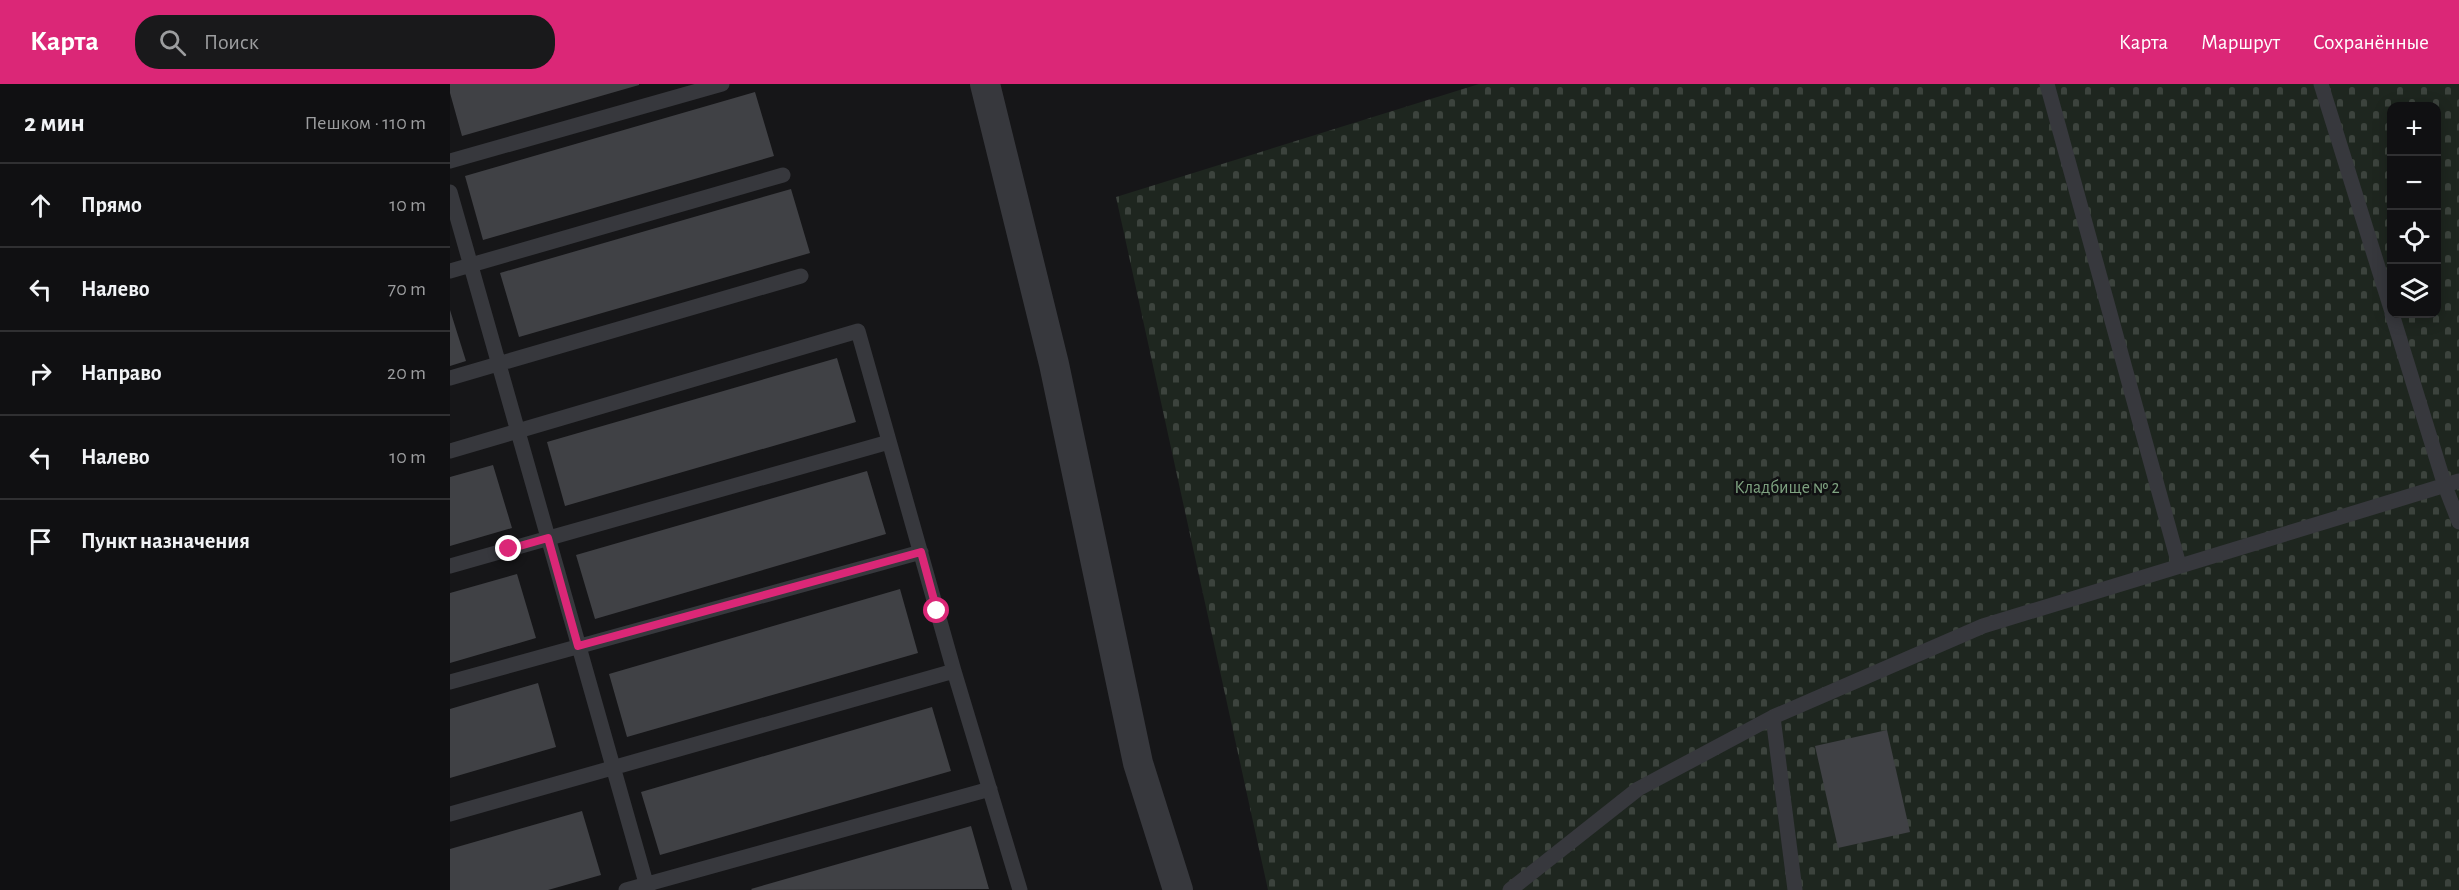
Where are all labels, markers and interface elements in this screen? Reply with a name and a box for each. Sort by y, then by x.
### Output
search box [135,15,555,69]
icon: search [156,26,189,59]
text: Карта [30,28,99,56]
text: Поиск [204,31,259,53]
text: Карта [2119,32,2168,53]
text: Маршрут [2201,32,2280,53]
text: Сохранённые [2313,32,2429,53]
map controls [2387,102,2441,318]
button: + [2387,102,2441,156]
text: 2 мин [24,110,85,136]
text: Пешком · 110 m [305,113,426,133]
button: − [2387,156,2441,210]
icon: ahead [24,189,57,222]
text: Прямо [81,194,142,216]
text: 10 m [389,195,426,215]
button: locate [2387,210,2441,264]
button: layers [2387,264,2441,318]
icon: left [24,273,57,306]
text: Налево [81,278,150,300]
text: 70 m [388,279,426,299]
icon: right [24,357,57,390]
text: Направо [81,362,162,384]
text: 20 m [387,363,426,383]
icon: left [24,441,57,474]
text: Налево [81,446,150,468]
text: 10 m [389,447,426,467]
park label: Кладбище № 2 [1734,478,1840,497]
icon: arrive [24,525,57,558]
text: Пункт назначения [81,530,250,552]
route end [495,535,521,561]
route start [923,597,949,623]

